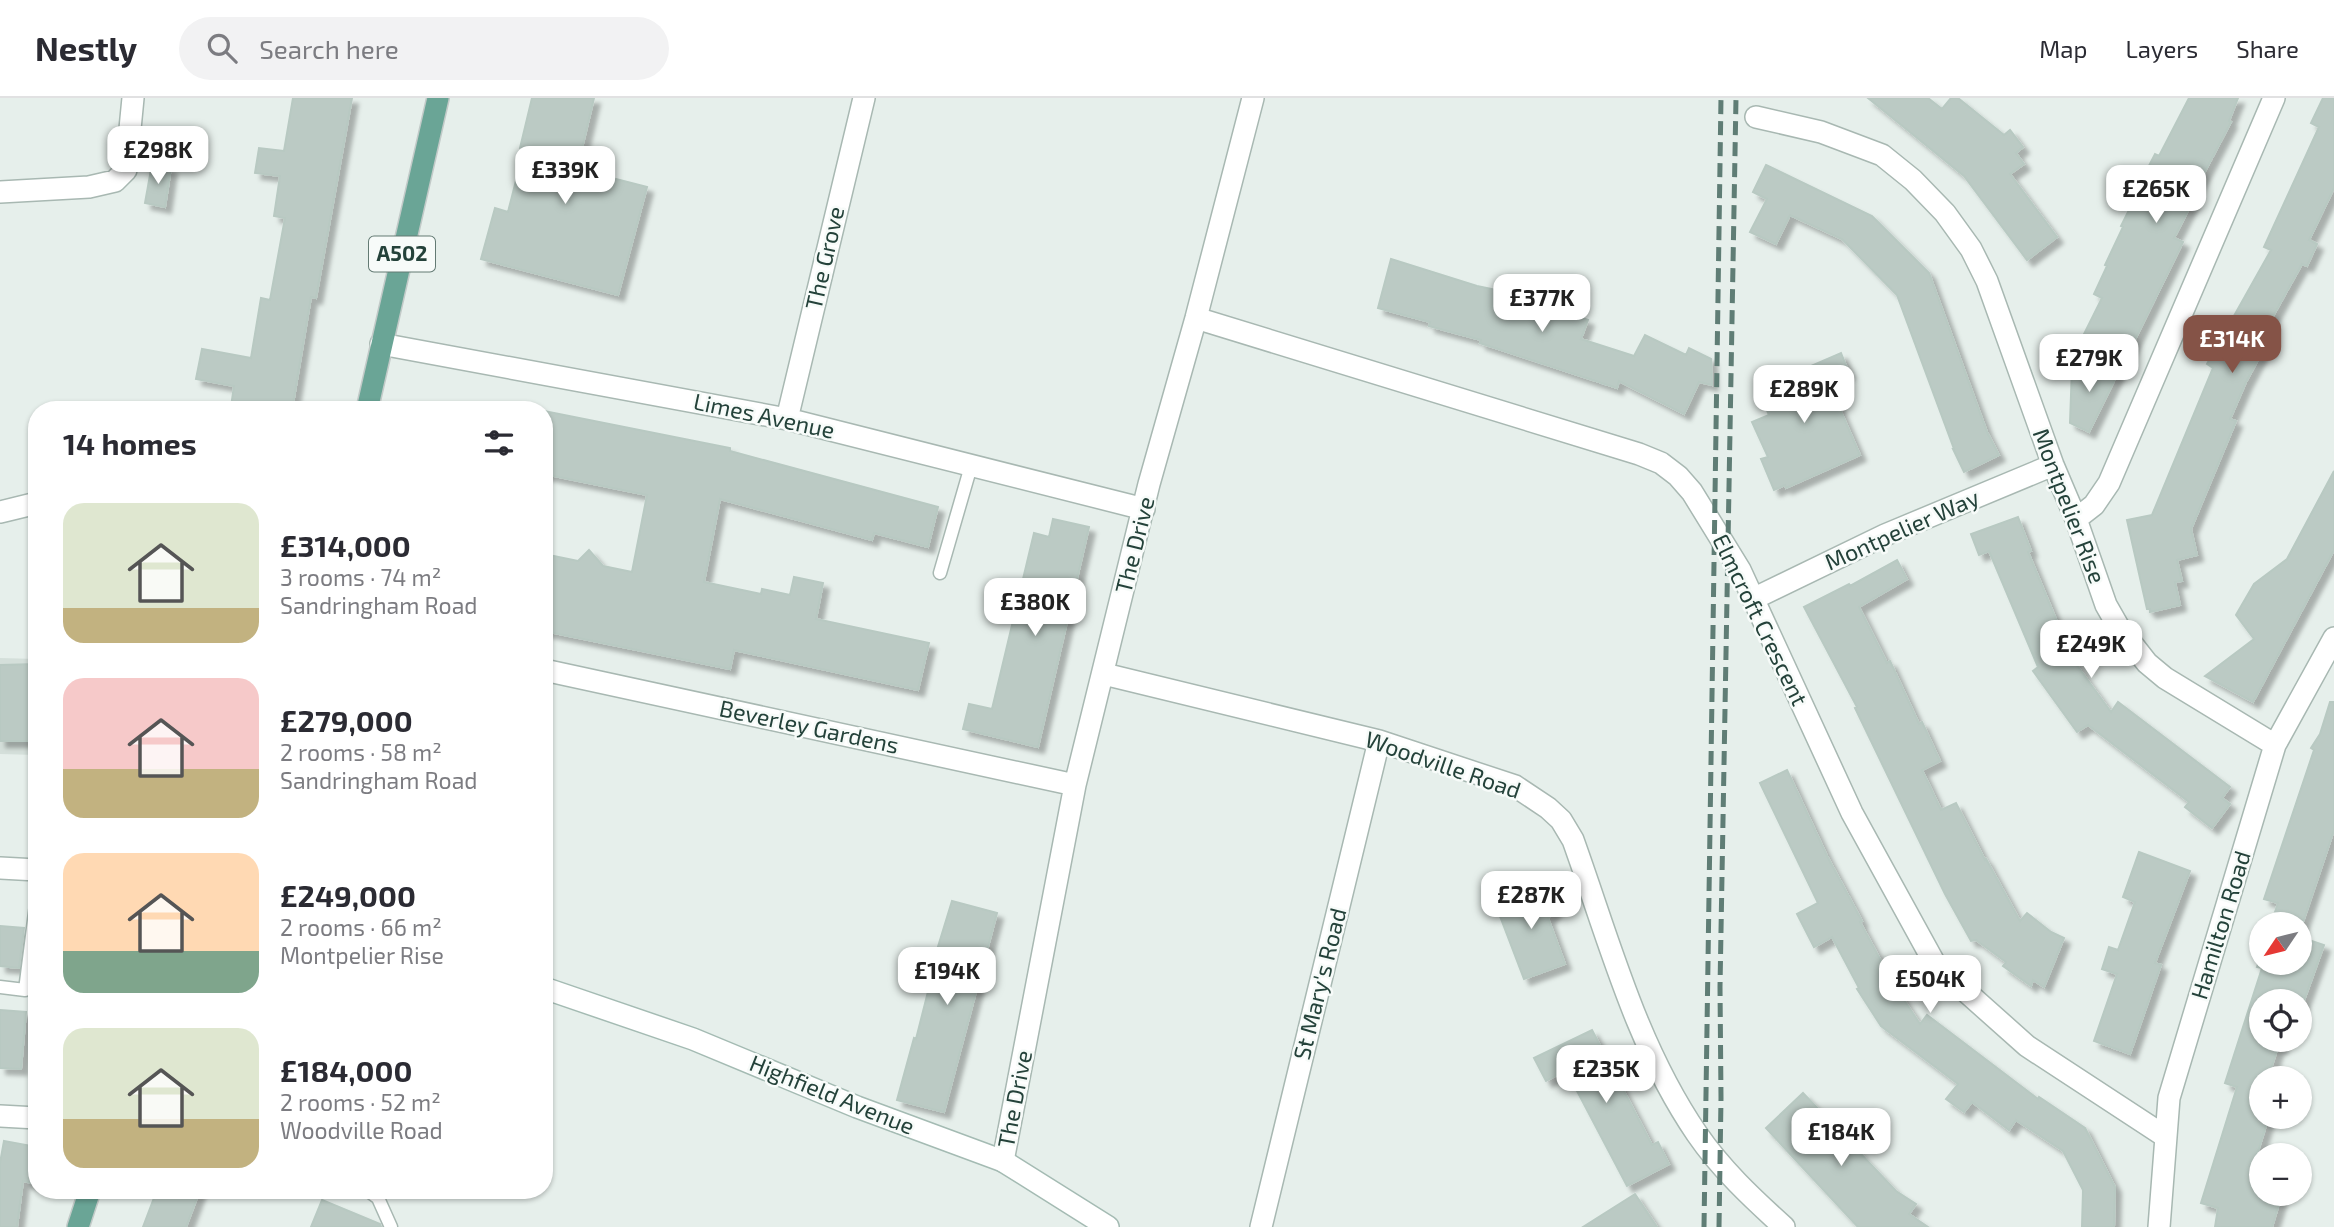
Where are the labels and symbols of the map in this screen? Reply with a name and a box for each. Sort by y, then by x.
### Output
pin: £298K [109,126,207,186]
pin: £339K [516,146,614,206]
pin: £265K [2107,166,2205,225]
street label: The Grove [799,204,849,312]
road number: A502 [369,236,435,272]
pin: £377K [1493,274,1591,334]
pin: £314K [2183,316,2281,375]
pin: £279K [2040,334,2138,394]
pin: £289K [1755,366,1853,425]
street label: Limes Avenue [691,386,837,444]
street label: Montpelier Rise [2028,424,2112,587]
street label: Montpelier Way [1820,483,1983,576]
street label: The Drive [1108,493,1160,596]
street label: Elmcroft Crescent [1707,529,1815,710]
pin: £380K [986,578,1084,638]
pin: £249K [2042,620,2140,680]
street label: Beverley Gardens [717,693,901,759]
street label: Woodville Road [1362,724,1525,804]
street label: Hamilton Road [2184,847,2256,1002]
pin: £287K [1482,872,1580,931]
street label: St Mary's Road [1287,905,1351,1063]
north arrow [2249,912,2312,975]
pin: £194K [898,948,996,1007]
pin: £504K [1881,956,1979,1015]
pin: £235K [1557,1046,1655,1105]
street label: Highfield Avenue [746,1048,919,1140]
street label: The Drive [991,1048,1037,1150]
pin: £184K [1792,1108,1890,1168]

